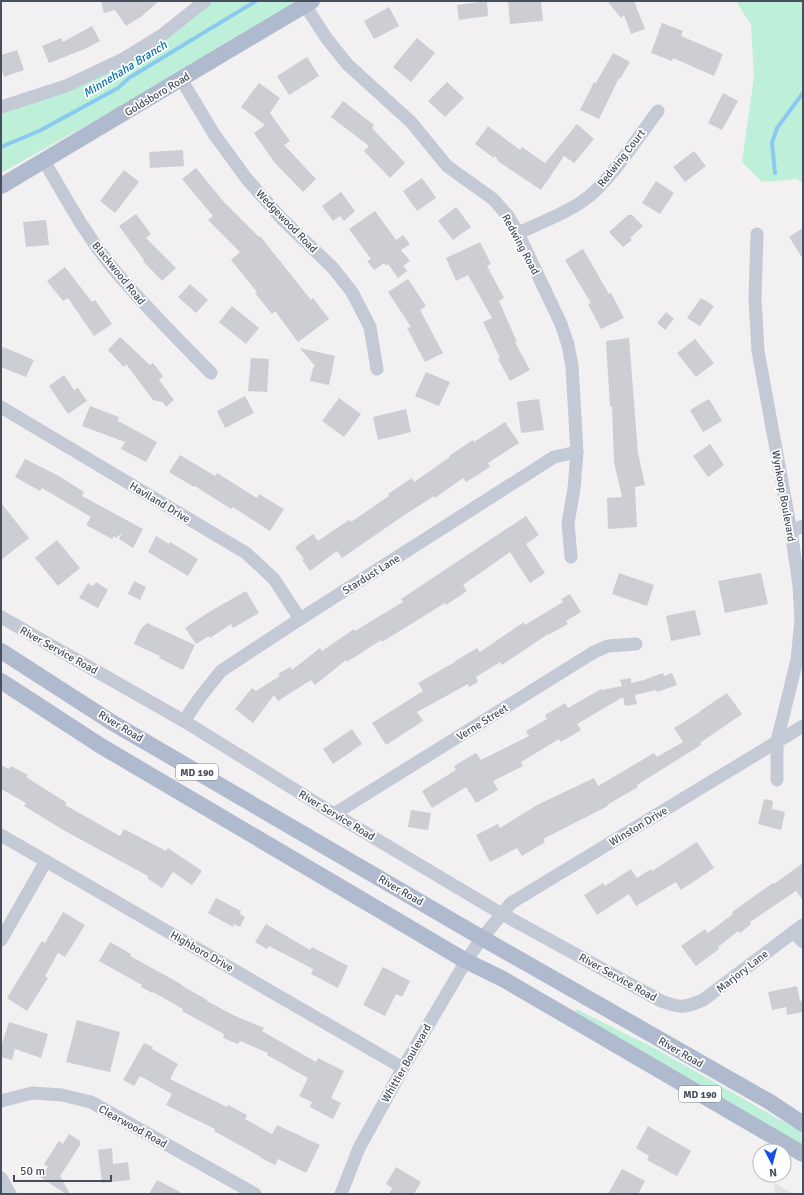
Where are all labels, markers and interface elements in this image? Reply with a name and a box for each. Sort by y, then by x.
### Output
water label: Minnehaha Branch [81,37,170,101]
street label: Goldsboro Road [122,70,192,119]
street label: Redwing Court [595,127,648,190]
street label: Wedgewood Road [253,187,320,256]
street label: Redwing Road [499,212,542,277]
street label: Blackwood Road [89,239,148,308]
street label: Wynkoop Boulevard [769,449,798,543]
street label: Haviland Drive [127,479,192,526]
street label: Stardust Lane [340,552,402,597]
street label: River Service Road [18,624,100,677]
street label: Verne Street [454,701,510,743]
street label: River Road [96,708,146,745]
road number: MD 190 [176,764,218,780]
street label: River Service Road [296,788,377,843]
street label: Winston Drive [607,804,670,849]
street label: River Road [376,872,426,909]
street label: Highboro Drive [168,928,235,975]
street label: Marjory Lane [714,947,771,996]
street label: River Service Road [577,951,659,1004]
street label: Whittier Boulevard [379,1022,434,1105]
street label: River Road [656,1034,706,1071]
road number: MD 190 [679,1086,721,1102]
street label: Clearwood Road [96,1102,169,1151]
north arrow [752,1143,792,1183]
scale bar [14,1157,111,1183]
text: 50 m [20,1164,45,1179]
text: N [769,1166,777,1179]

